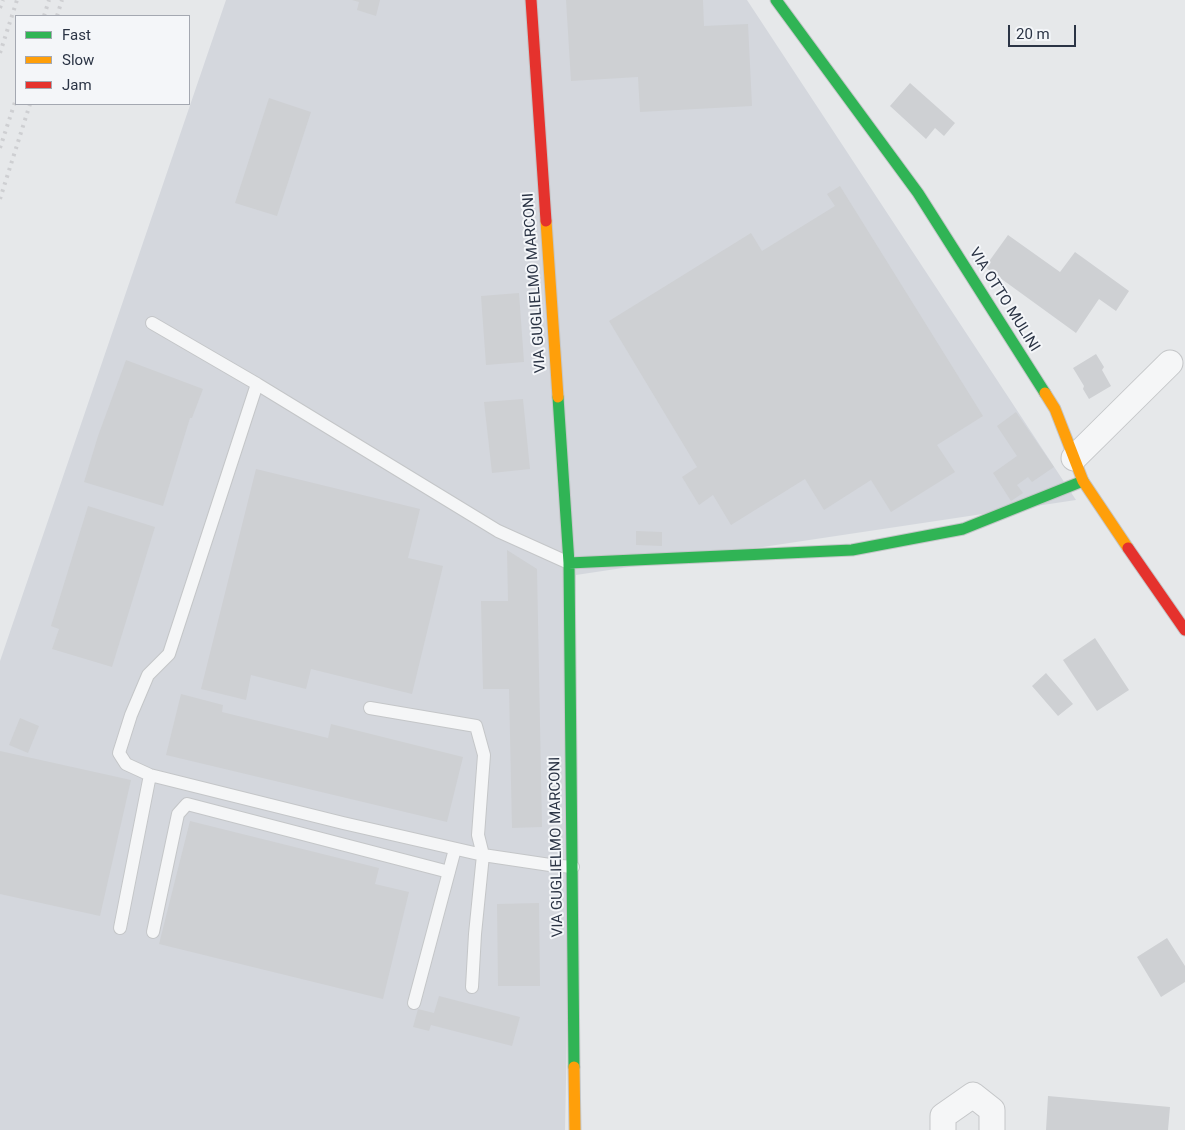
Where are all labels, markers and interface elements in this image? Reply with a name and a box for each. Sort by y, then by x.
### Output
legend [15,15,190,105]
scale bar [1010,15,1078,47]
text: 20 m [1016,25,1050,43]
text: Fast [62,26,91,44]
text: Slow [62,51,94,69]
text: Jam [62,76,92,94]
street label: VIA GUGLIELMO MARCONI [520,192,550,374]
street label: VIA OTTO MULINI [965,245,1043,355]
street label: VIA GUGLIELMO MARCONI [546,757,568,937]

